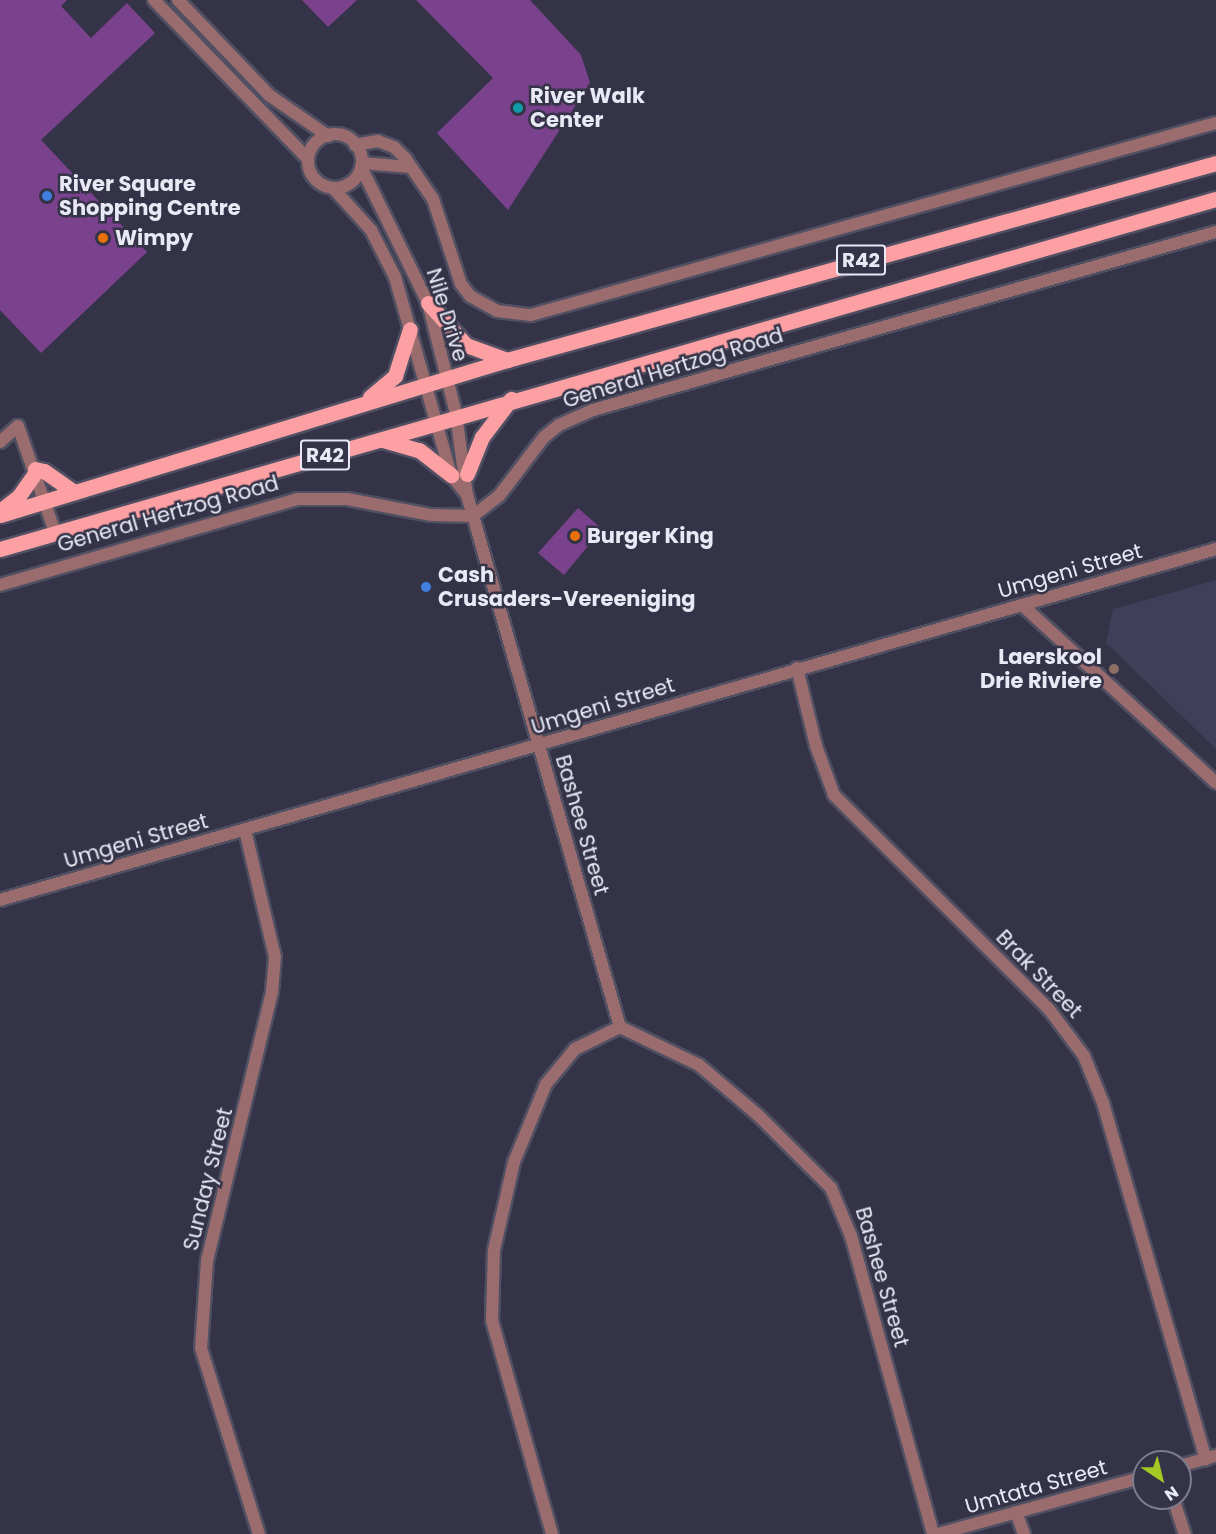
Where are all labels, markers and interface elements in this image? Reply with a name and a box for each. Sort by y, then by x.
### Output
place label: River Walk Center [530,83,645,133]
marker: River Walk Center [511,101,525,115]
place label: River Square Shopping Centre [59,171,241,221]
marker: River Square Shopping Centre [40,189,54,203]
place label: Wimpy [115,225,193,251]
marker: Wimpy [96,231,110,245]
road number: R42 [836,243,886,277]
street label: Nile Drive [421,265,473,365]
street label: General Hertzog Road [560,322,786,414]
road number: R42 [300,438,350,472]
street label: General Hertzog Road [54,470,282,558]
place label: Burger King [587,523,714,549]
marker: Burger King [568,529,582,543]
street label: Umgeni Street [995,538,1145,604]
place label: Cash Crusaders-Vereeniging [438,562,696,612]
marker: Cash Crusaders-Vereeniging [419,580,433,594]
place label: Laerskool Drie Riviere [980,644,1102,694]
marker: Laerskool Drie Riviere [1107,662,1121,676]
street label: Umgeni Street [528,672,678,740]
street label: Bashee Street [550,752,614,898]
street label: Umgeni Street [61,808,211,874]
street label: Brak Street [991,925,1087,1023]
street label: Sunday Street [178,1105,238,1253]
street label: Bashee Street [850,1204,914,1350]
north arrow [1132,1450,1192,1510]
street label: Umtata Street [962,1455,1110,1519]
text: N [1160,1481,1183,1506]

